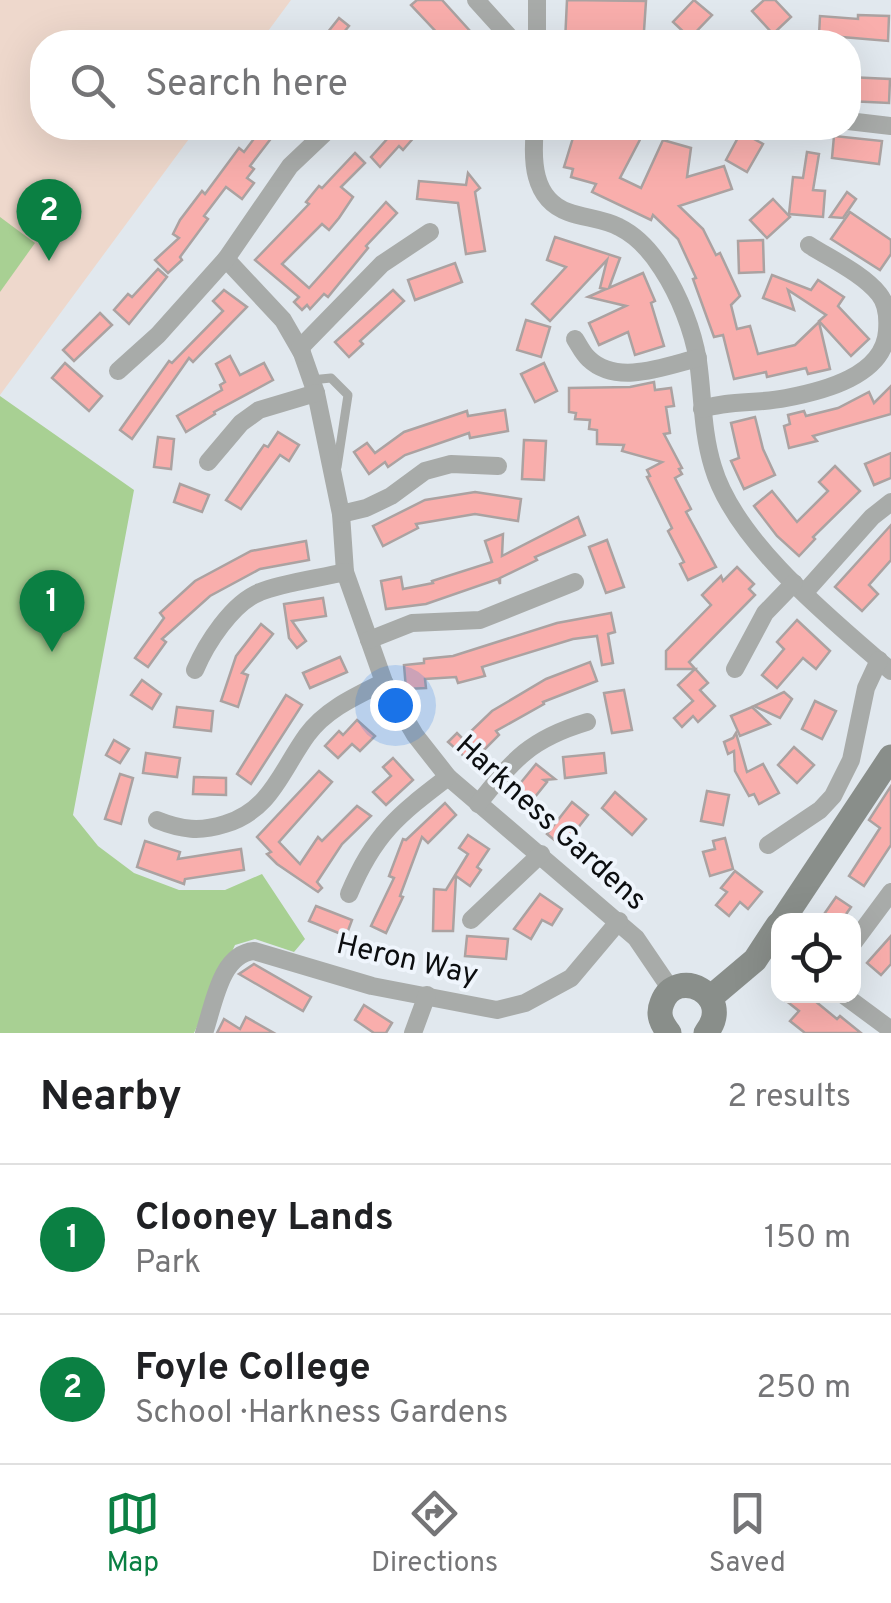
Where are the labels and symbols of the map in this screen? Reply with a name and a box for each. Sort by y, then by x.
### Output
pin: 2 [17,178,82,261]
pin: 1 [20,570,84,652]
your location [370,680,421,731]
street label: Harkness Gardens [447,729,653,919]
street label: Heron Way [332,927,482,995]

